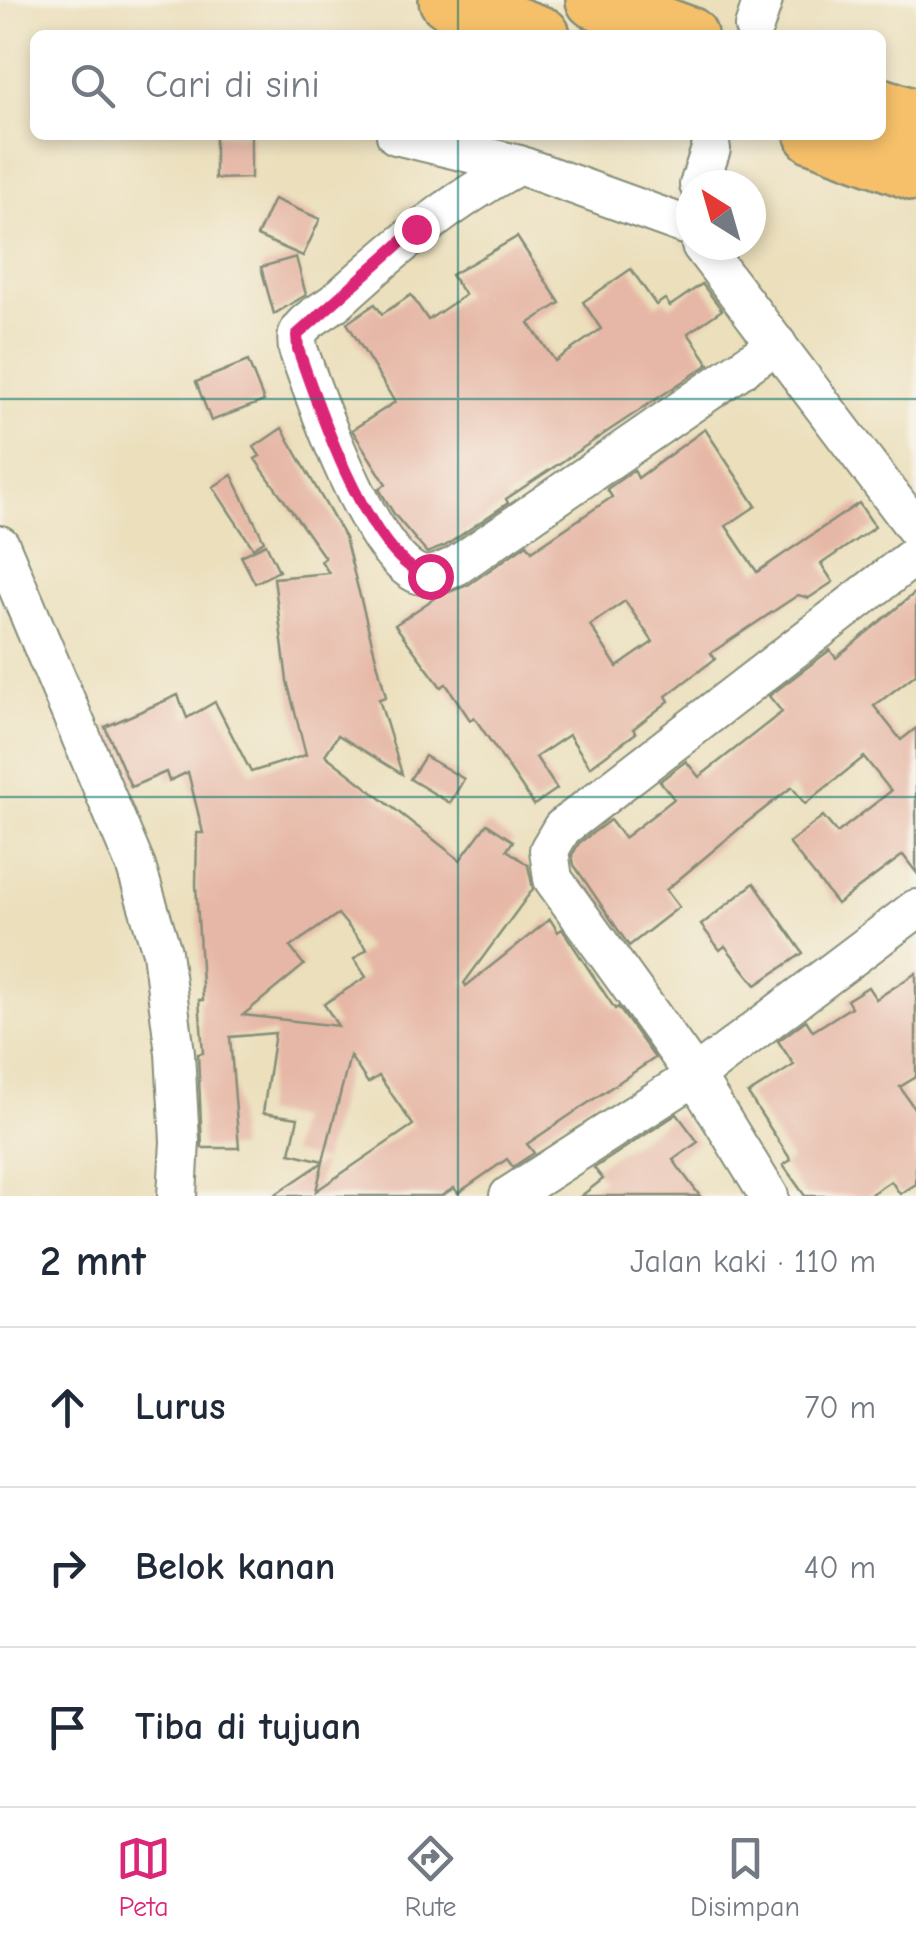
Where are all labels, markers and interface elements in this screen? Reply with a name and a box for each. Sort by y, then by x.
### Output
search box [30,30,886,140]
icon: search [65,58,120,113]
text: Cari di sini [145,63,320,107]
north arrow [676,170,766,260]
route end [394,207,440,253]
route start [408,554,454,600]
text: 2 mnt [40,1237,146,1286]
text: Jalan kaki · 110 m [630,1243,876,1280]
icon: ahead [40,1380,95,1435]
text: Lurus [135,1385,225,1429]
text: 70 m [804,1389,876,1426]
icon: right [40,1540,95,1595]
text: Belok kanan [135,1545,335,1589]
text: 40 m [804,1549,876,1586]
icon: arrive [40,1700,95,1755]
text: Tiba di tujuan [135,1705,361,1749]
tab: Peta [116,1831,171,1923]
tab: Rute [403,1831,458,1923]
tab: Disimpan [690,1831,800,1923]

